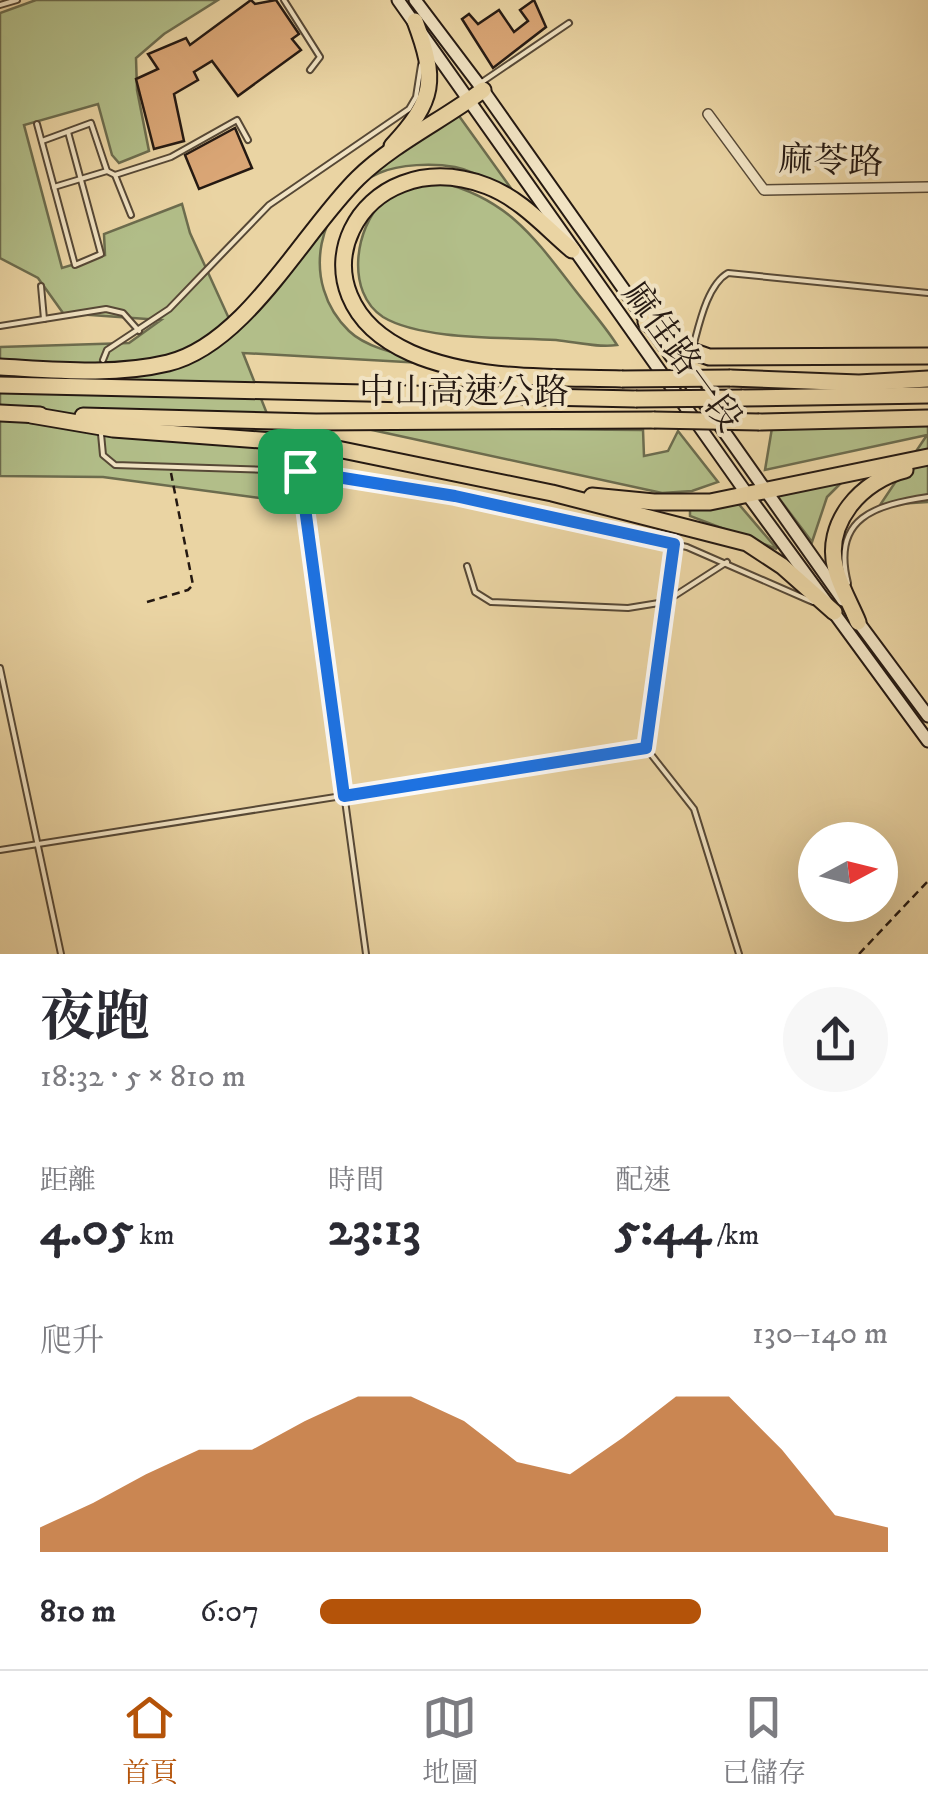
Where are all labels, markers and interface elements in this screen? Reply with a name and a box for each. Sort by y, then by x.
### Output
street label: 麻苓路 [778,138,884,186]
street label: 麻佳路一段 [612,273,751,441]
street label: 中山高速公路 [359,371,569,415]
pin [258,429,343,514]
icon: arrive [273,444,328,499]
north arrow [798,822,898,922]
map controls [798,822,898,922]
text: 夜跑 [40,985,150,1054]
button: share [783,987,888,1092]
text: 18:32 · 5 × 810 m [40,1057,246,1097]
text: 距離 [40,1163,96,1198]
text: 時間 [328,1163,384,1198]
text: 配速 [615,1163,671,1198]
text: 4.05 [40,1198,134,1261]
text: 23:13 [328,1198,421,1261]
text: 5:44 [615,1198,711,1261]
text: km [134,1218,175,1253]
text: /km [711,1218,759,1253]
text: 130–140 m [752,1314,888,1354]
text: 爬升 [40,1322,104,1362]
text: 810 m [40,1592,116,1632]
text: 6:07 [200,1592,259,1632]
tab: 首頁 [122,1690,178,1791]
tab: 地圖 [422,1690,478,1791]
tab: 已儲存 [722,1690,806,1791]

